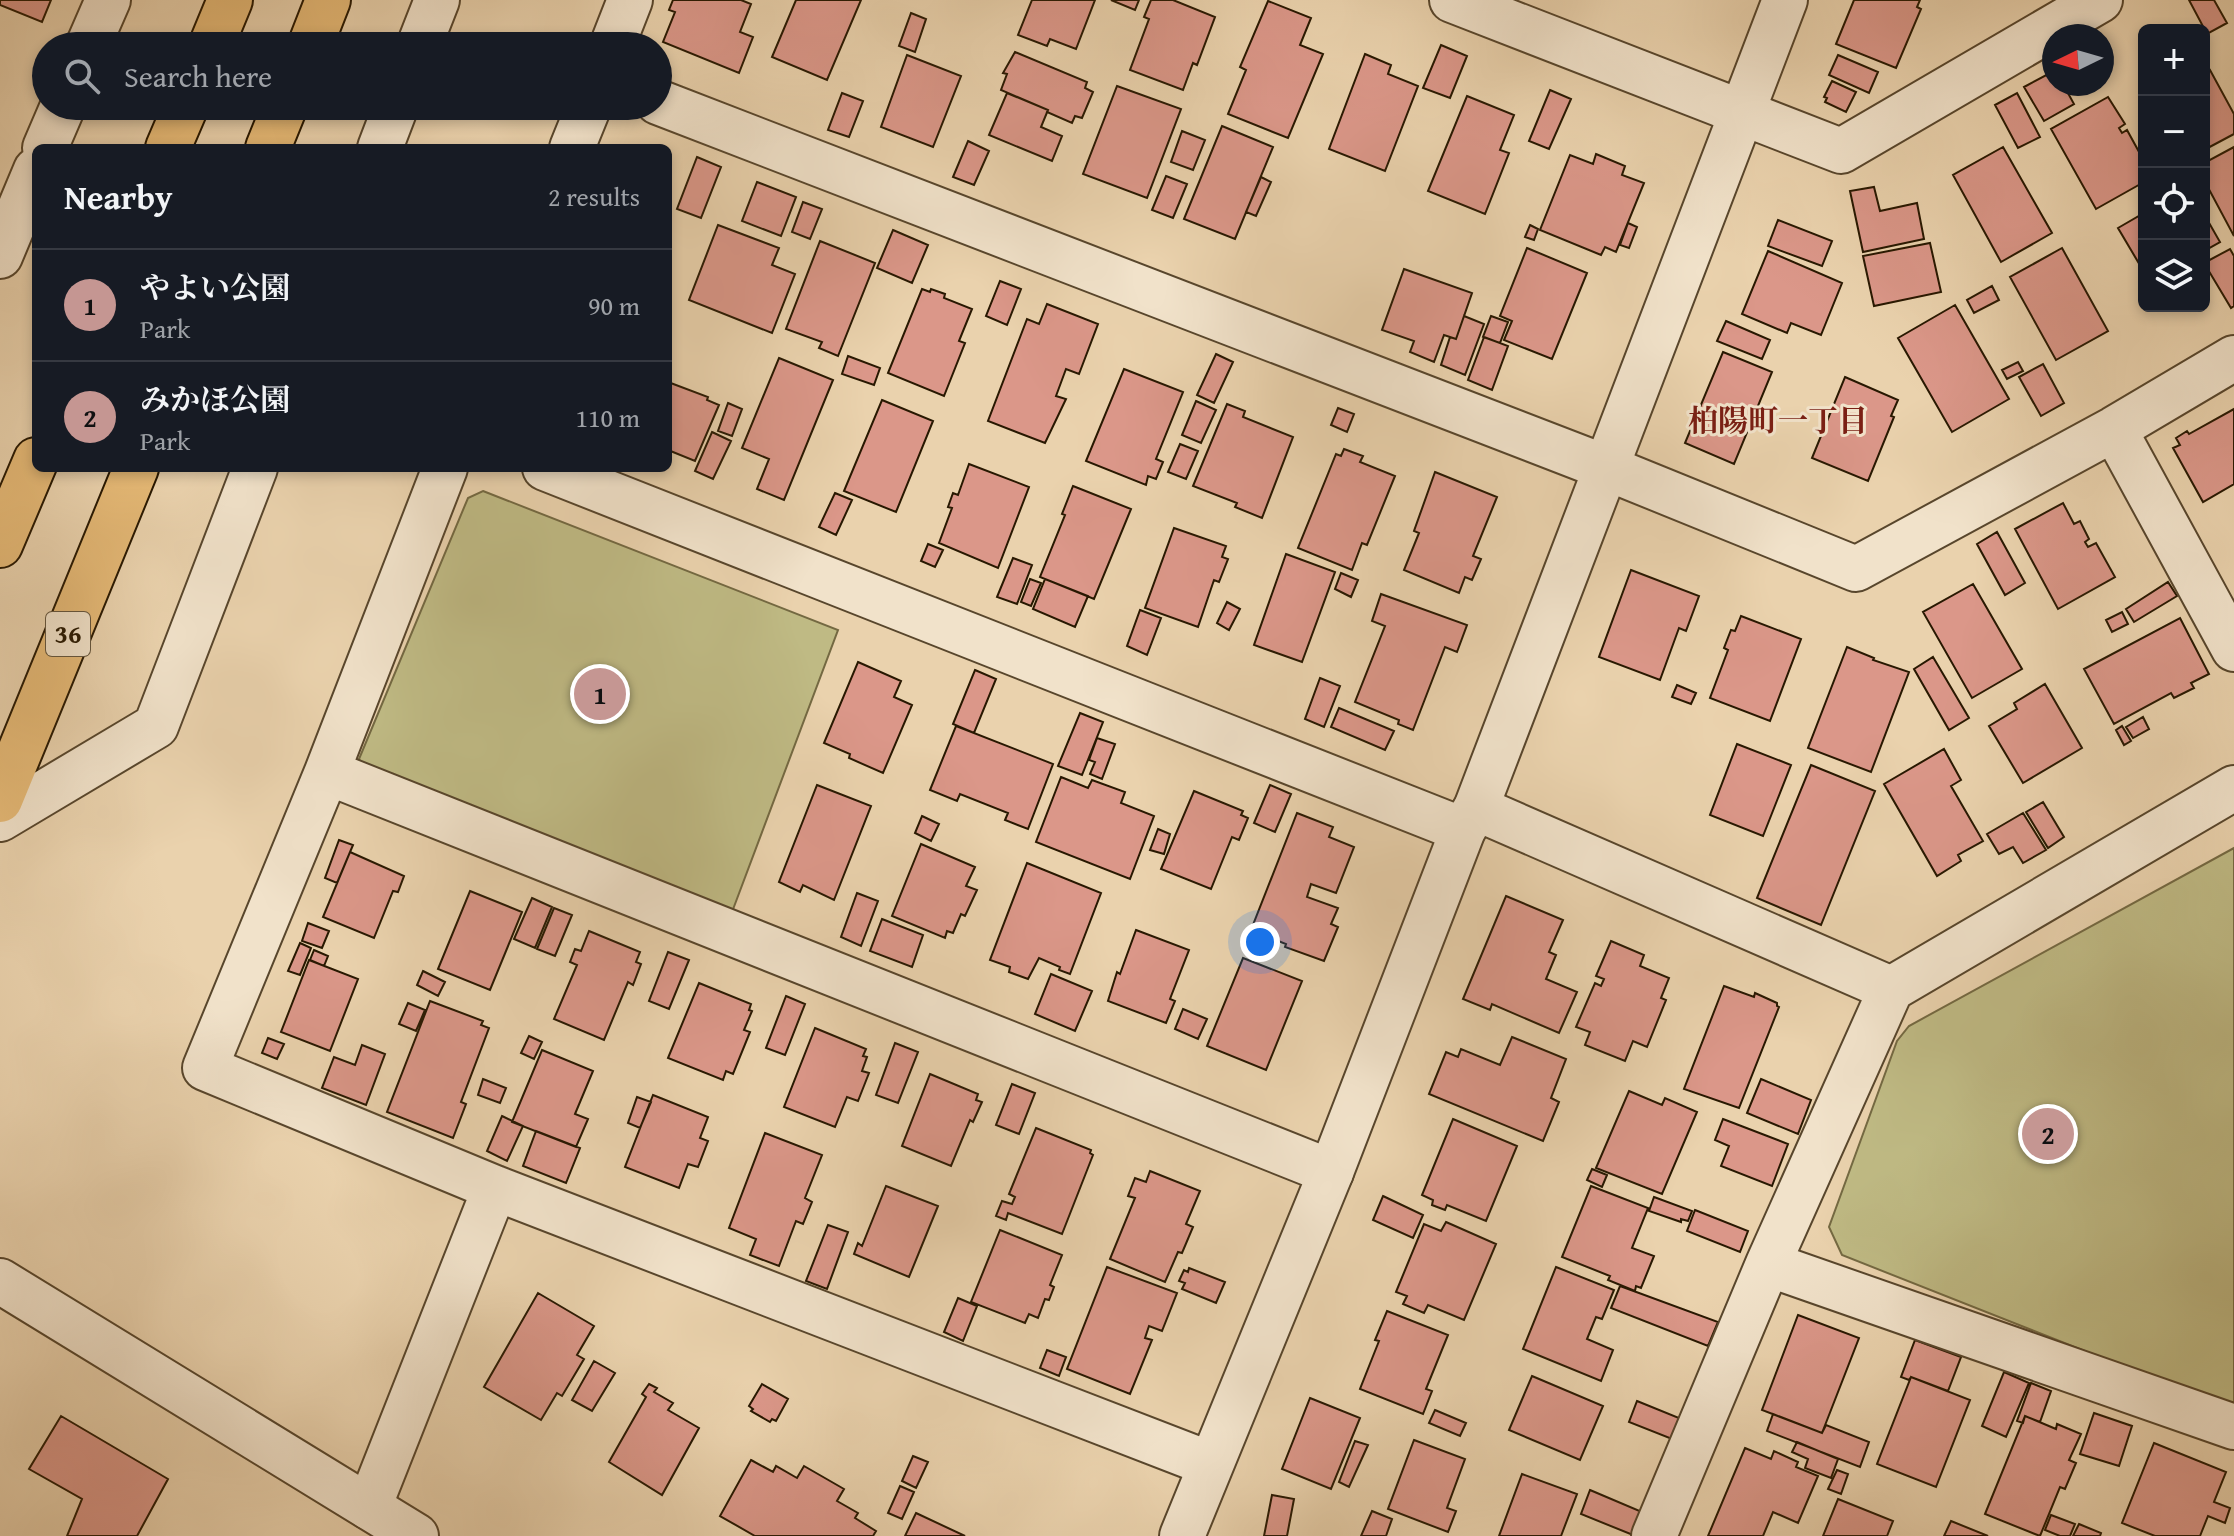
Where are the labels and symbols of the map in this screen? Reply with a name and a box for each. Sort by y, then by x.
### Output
north arrow [2042,24,2114,96]
district label: 柏陽町一丁目 [1688,398,1868,442]
road number: 36 [46,612,90,656]
pin: 1 [574,664,626,724]
your location [1240,922,1280,962]
pin: 2 [2022,1104,2074,1164]

